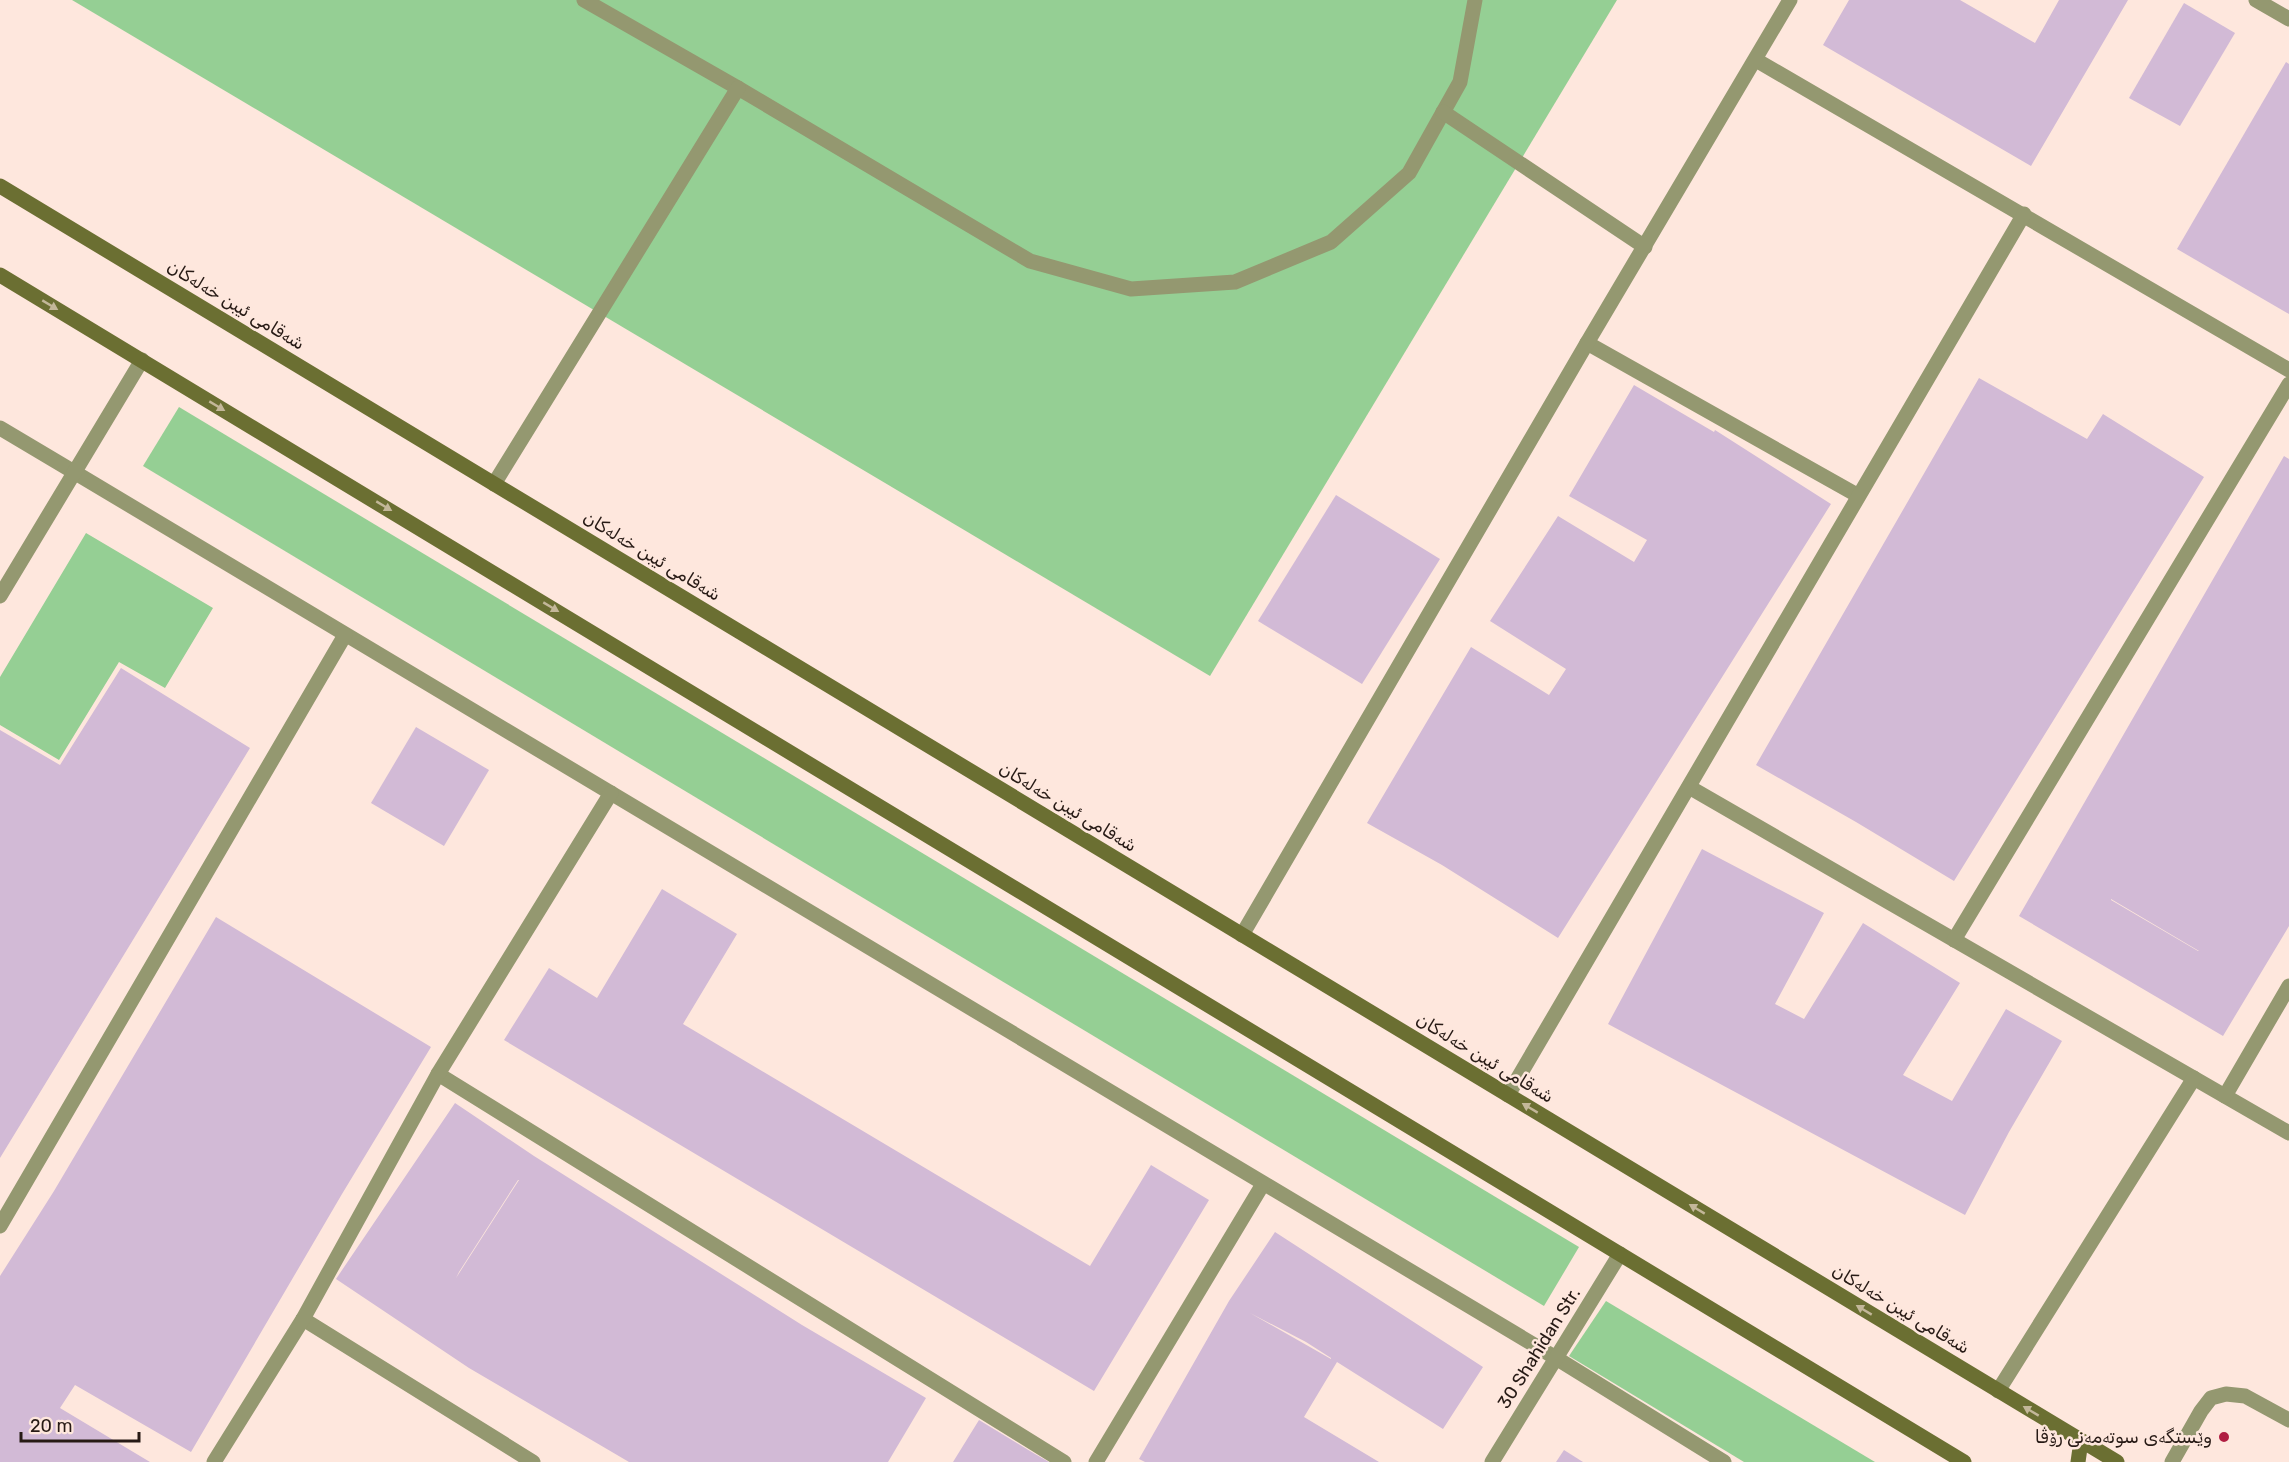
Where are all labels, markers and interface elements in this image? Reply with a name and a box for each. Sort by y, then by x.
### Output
street label: شەقامی ئیبن خەلەکان [163,255,309,355]
one-way arrow [42,299,58,310]
one-way arrow [209,400,225,411]
one-way arrow [376,501,392,512]
street label: شەقامی ئیبن خەلەکان [579,506,725,606]
one-way arrow [543,602,559,613]
street label: شەقامی ئیبن خەلەکان [995,757,1141,857]
street label: شەقامی ئیبن خەلەکان [1412,1008,1558,1108]
one-way arrow [1522,1103,1538,1114]
one-way arrow [1688,1204,1705,1214]
street label: شەقامی ئیبن خەلەکان [1828,1259,1974,1359]
street label: 30 Shahidan Str. [1493,1283,1585,1413]
one-way arrow [1856,1304,1872,1315]
scale bar [21,1405,140,1443]
one-way arrow [2023,1405,2039,1416]
text: 20 m [30,1415,72,1437]
place label: وێستگەی سوتەمەنی رۆڤا [2035,1426,2212,1448]
marker: وێستگەی سوتەمەنی رۆڤا [2217,1430,2231,1444]

